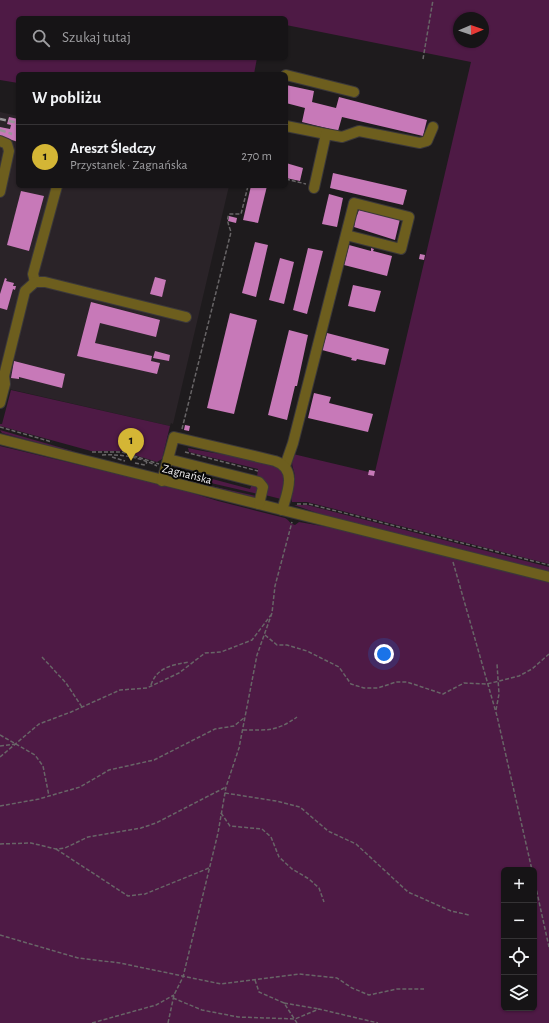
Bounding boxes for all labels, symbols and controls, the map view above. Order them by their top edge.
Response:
north arrow [453,12,489,48]
search box [16,16,288,60]
icon: search [30,27,52,49]
text: Szukaj tutaj [62,30,131,45]
text: W pobliżu [32,89,101,106]
text: Areszt Śledczy [70,141,156,156]
text: 1 [43,150,47,163]
text: 270 m [241,150,272,163]
text: Przystanek · Zagnańska [70,159,187,172]
pin: 1 [118,428,144,461]
street label: Zagnańska [161,462,214,486]
your location [374,644,394,664]
map controls [501,867,537,1011]
button: + [501,867,537,903]
button: − [501,903,537,939]
button: locate [501,939,537,975]
button: layers [501,975,537,1011]

